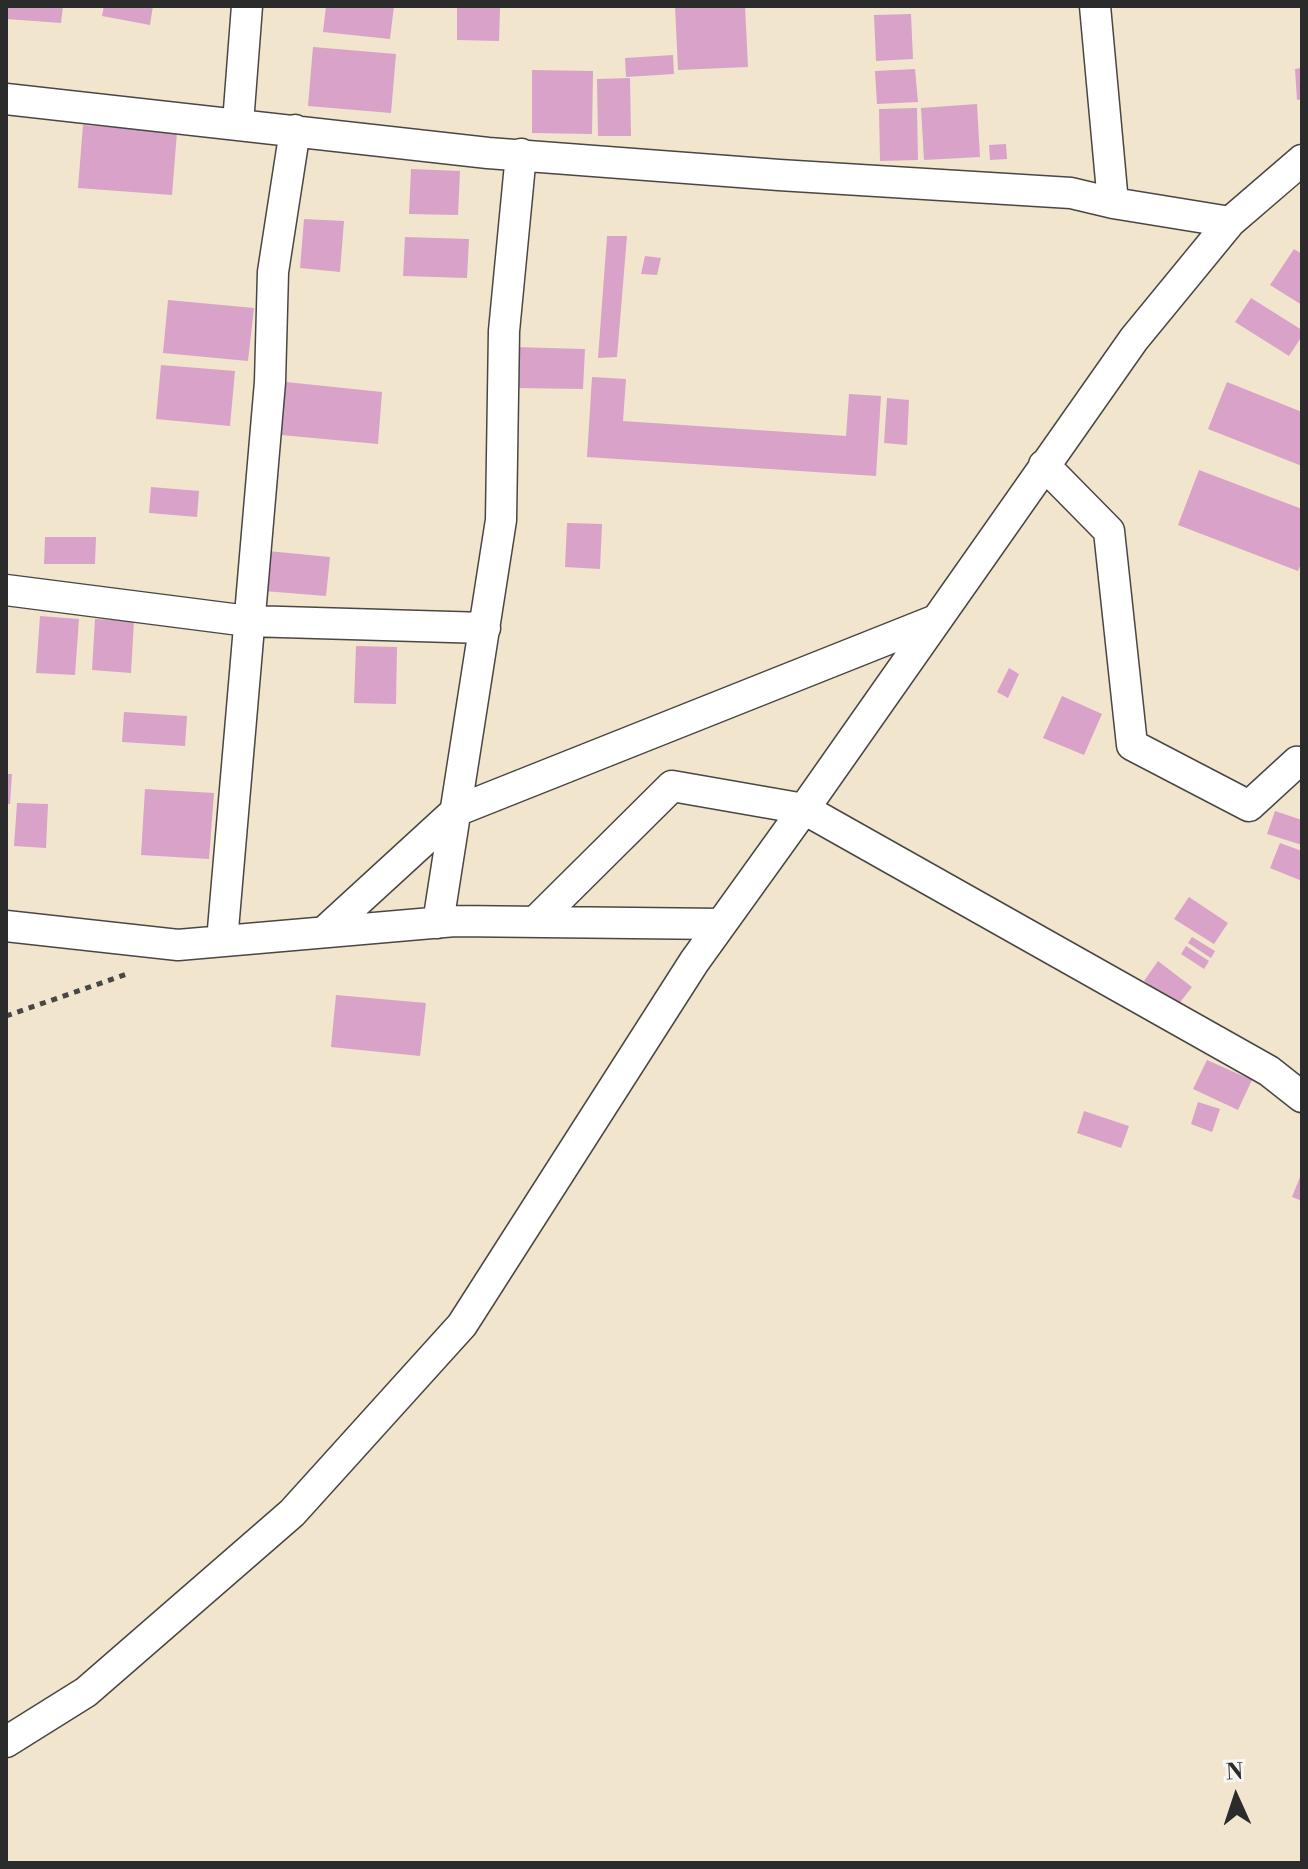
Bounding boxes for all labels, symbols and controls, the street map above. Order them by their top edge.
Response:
north arrow [1196,1757,1276,1837]
text: N [1225,1759,1244,1786]

